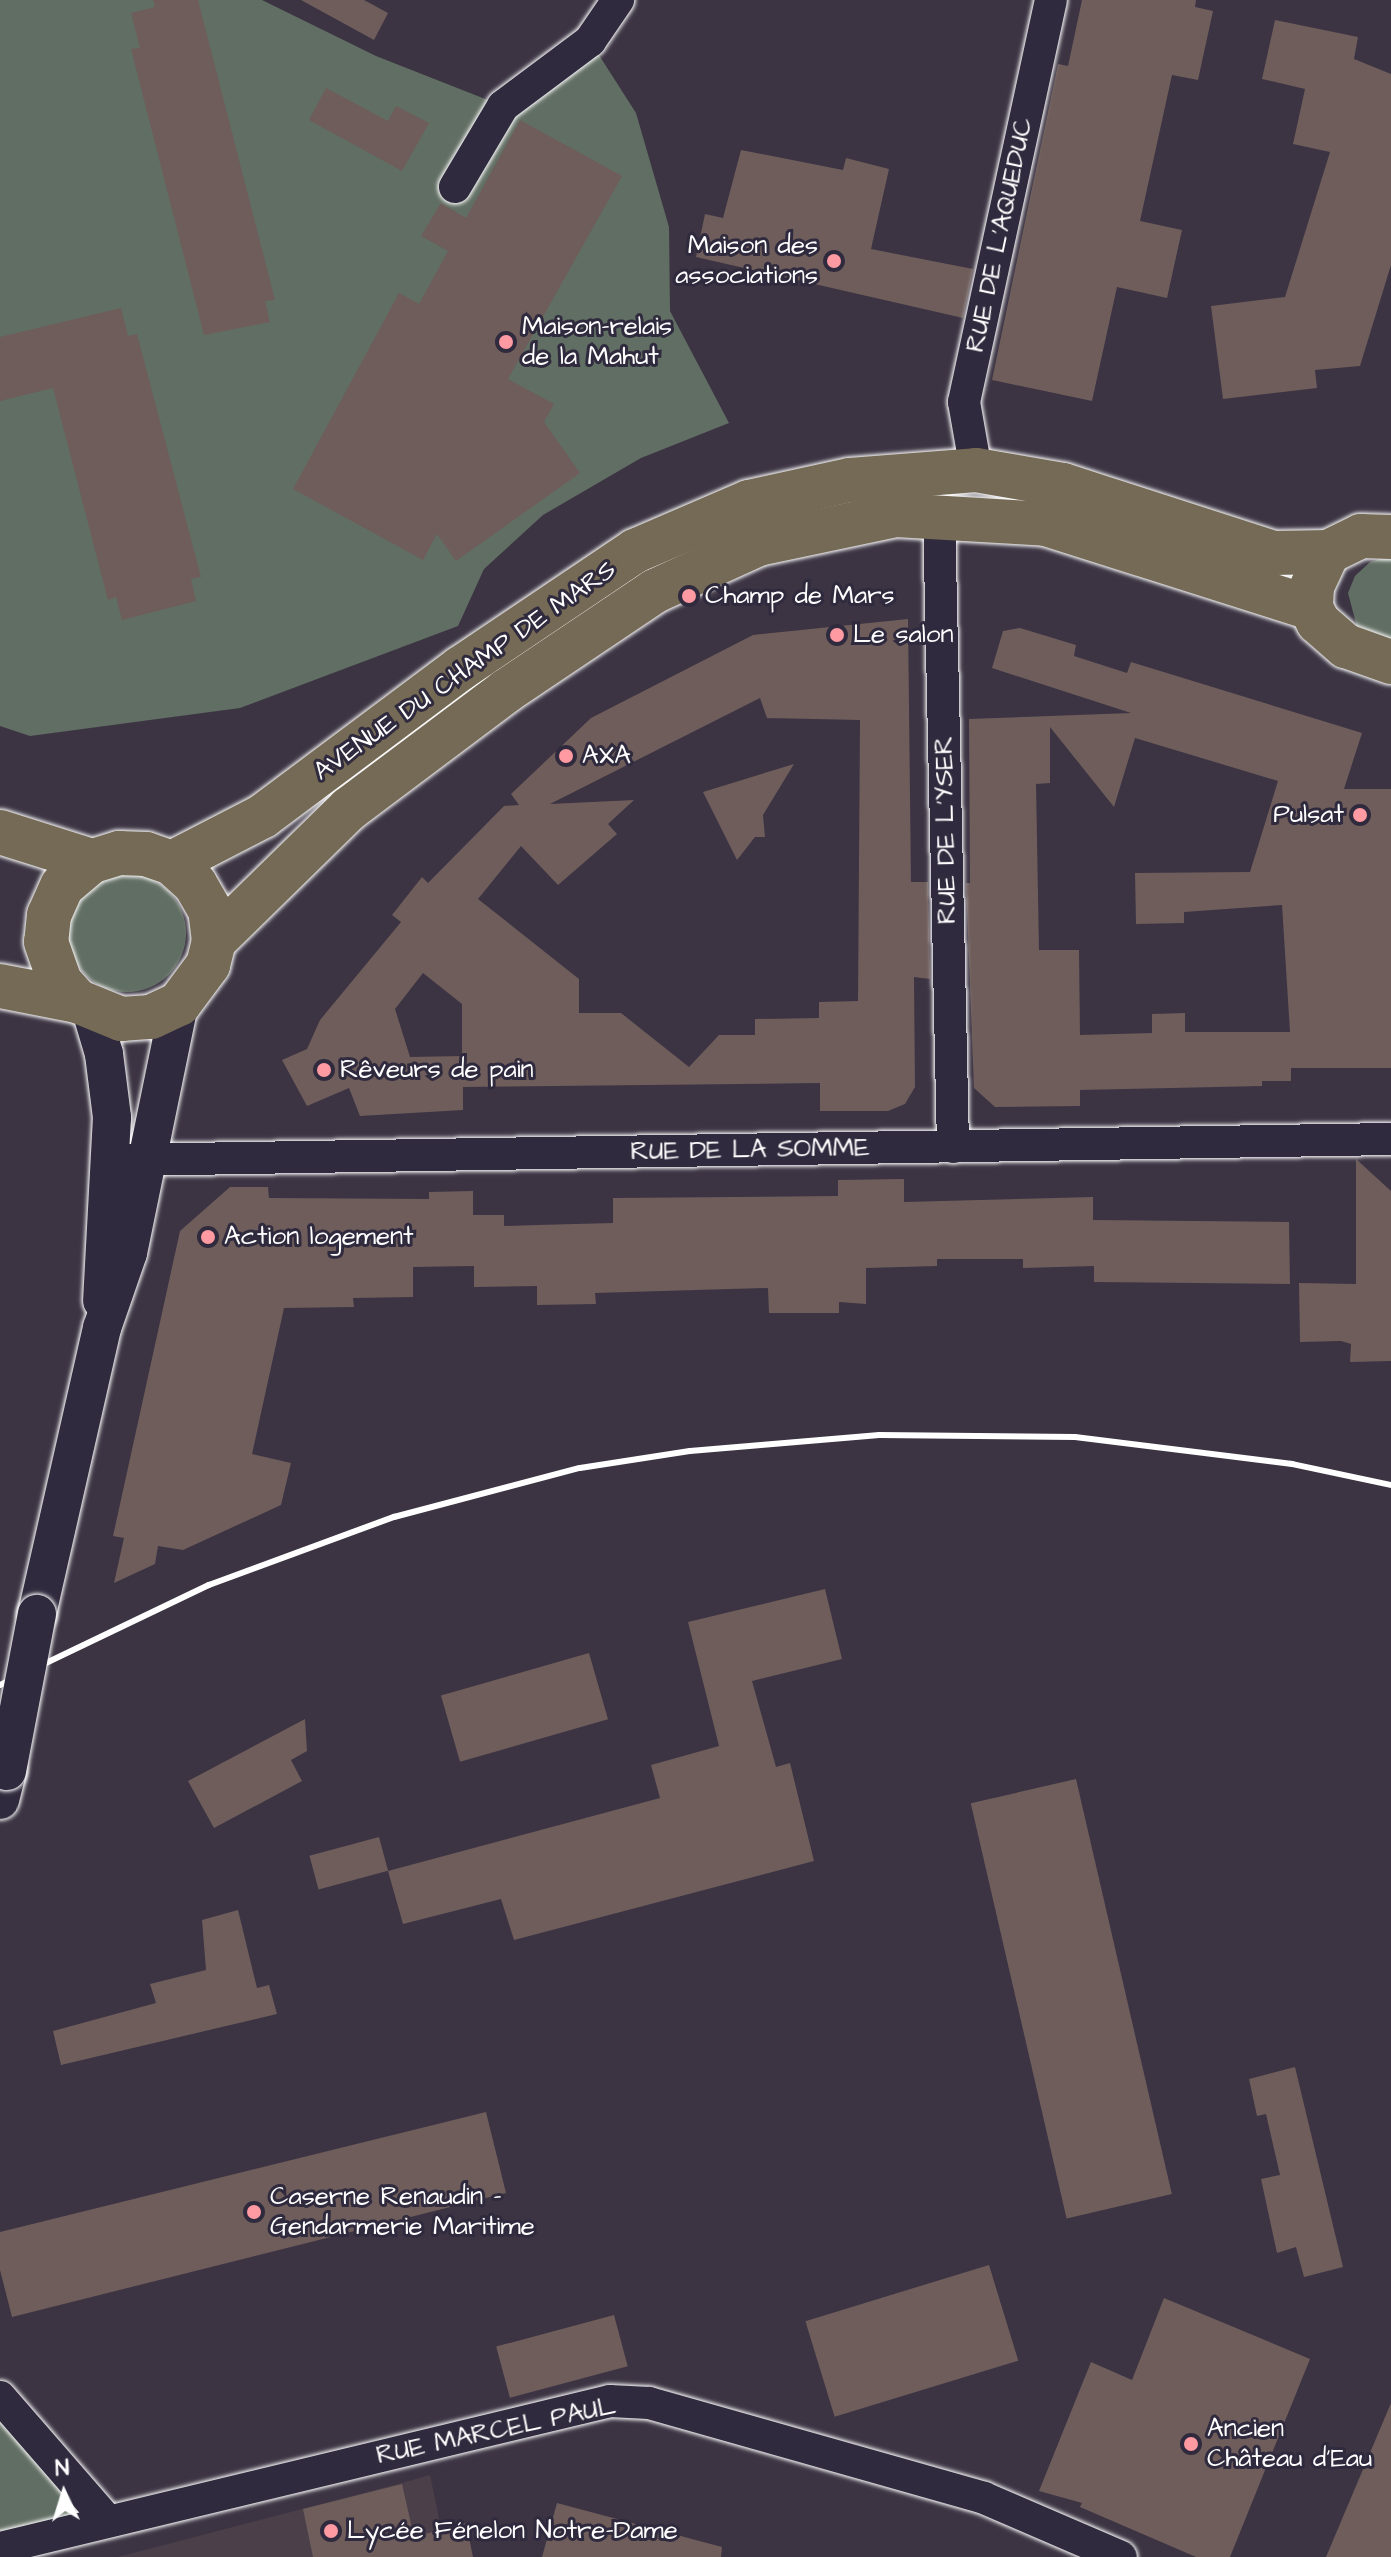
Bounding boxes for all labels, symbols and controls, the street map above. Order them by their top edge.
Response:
street label: RUE DE L'AQUEDUC [960,115,1040,355]
place label: Maison des associations [675,230,818,292]
marker: Maison des associations [825,252,843,270]
place label: Maison-relais de la Mahut [522,311,672,372]
marker: Maison-relais de la Mahut [497,333,515,351]
street label: AVENUE DU CHAMP DE MARS [308,554,622,788]
place label: Champ de Mars [705,580,895,612]
marker: Champ de Mars [680,587,698,605]
place label: Le salon [853,619,953,651]
marker: Le salon [828,626,846,644]
street label: RUE DE L'YSER [929,736,963,924]
place label: AXA [582,740,631,772]
marker: AXA [557,747,575,765]
place label: Pulsat [1273,799,1344,831]
marker: Pulsat [1351,806,1369,824]
place label: Rêveurs de pain [340,1054,534,1086]
marker: Rêveurs de pain [315,1061,333,1079]
street label: RUE DE LA SOMME [630,1132,870,1168]
place label: Action logement [224,1221,414,1253]
marker: Action logement [199,1228,217,1246]
place label: Caserne Renaudin - Gendarmerie Maritime [270,2181,535,2242]
marker: Caserne Renaudin - Gendarmerie Maritime [245,2203,263,2221]
street label: RUE MARCEL PAUL [374,2390,618,2472]
place label: Ancien Château d'Eau [1207,2413,1372,2474]
marker: Ancien Château d'Eau [1182,2435,1200,2453]
north arrow [24,2453,104,2533]
text: N [54,2453,70,2485]
place label: Lycée Fénelon Notre-Dame [347,2515,678,2547]
marker: Lycée Fénelon Notre-Dame [322,2522,340,2540]

